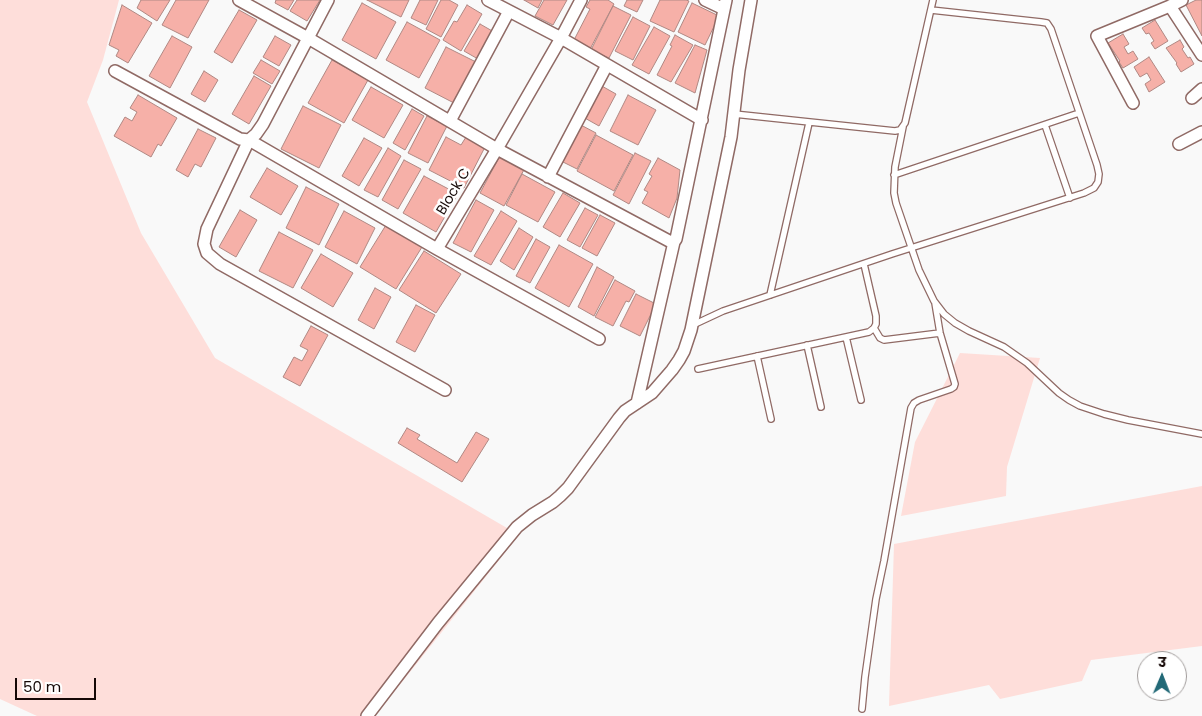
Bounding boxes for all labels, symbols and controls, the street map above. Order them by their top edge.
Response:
street label: Block C [434,166,474,218]
north arrow [1137,651,1187,701]
text: उ [1158,652,1166,672]
scale bar [18,668,99,700]
text: 50 m [23,676,61,697]

